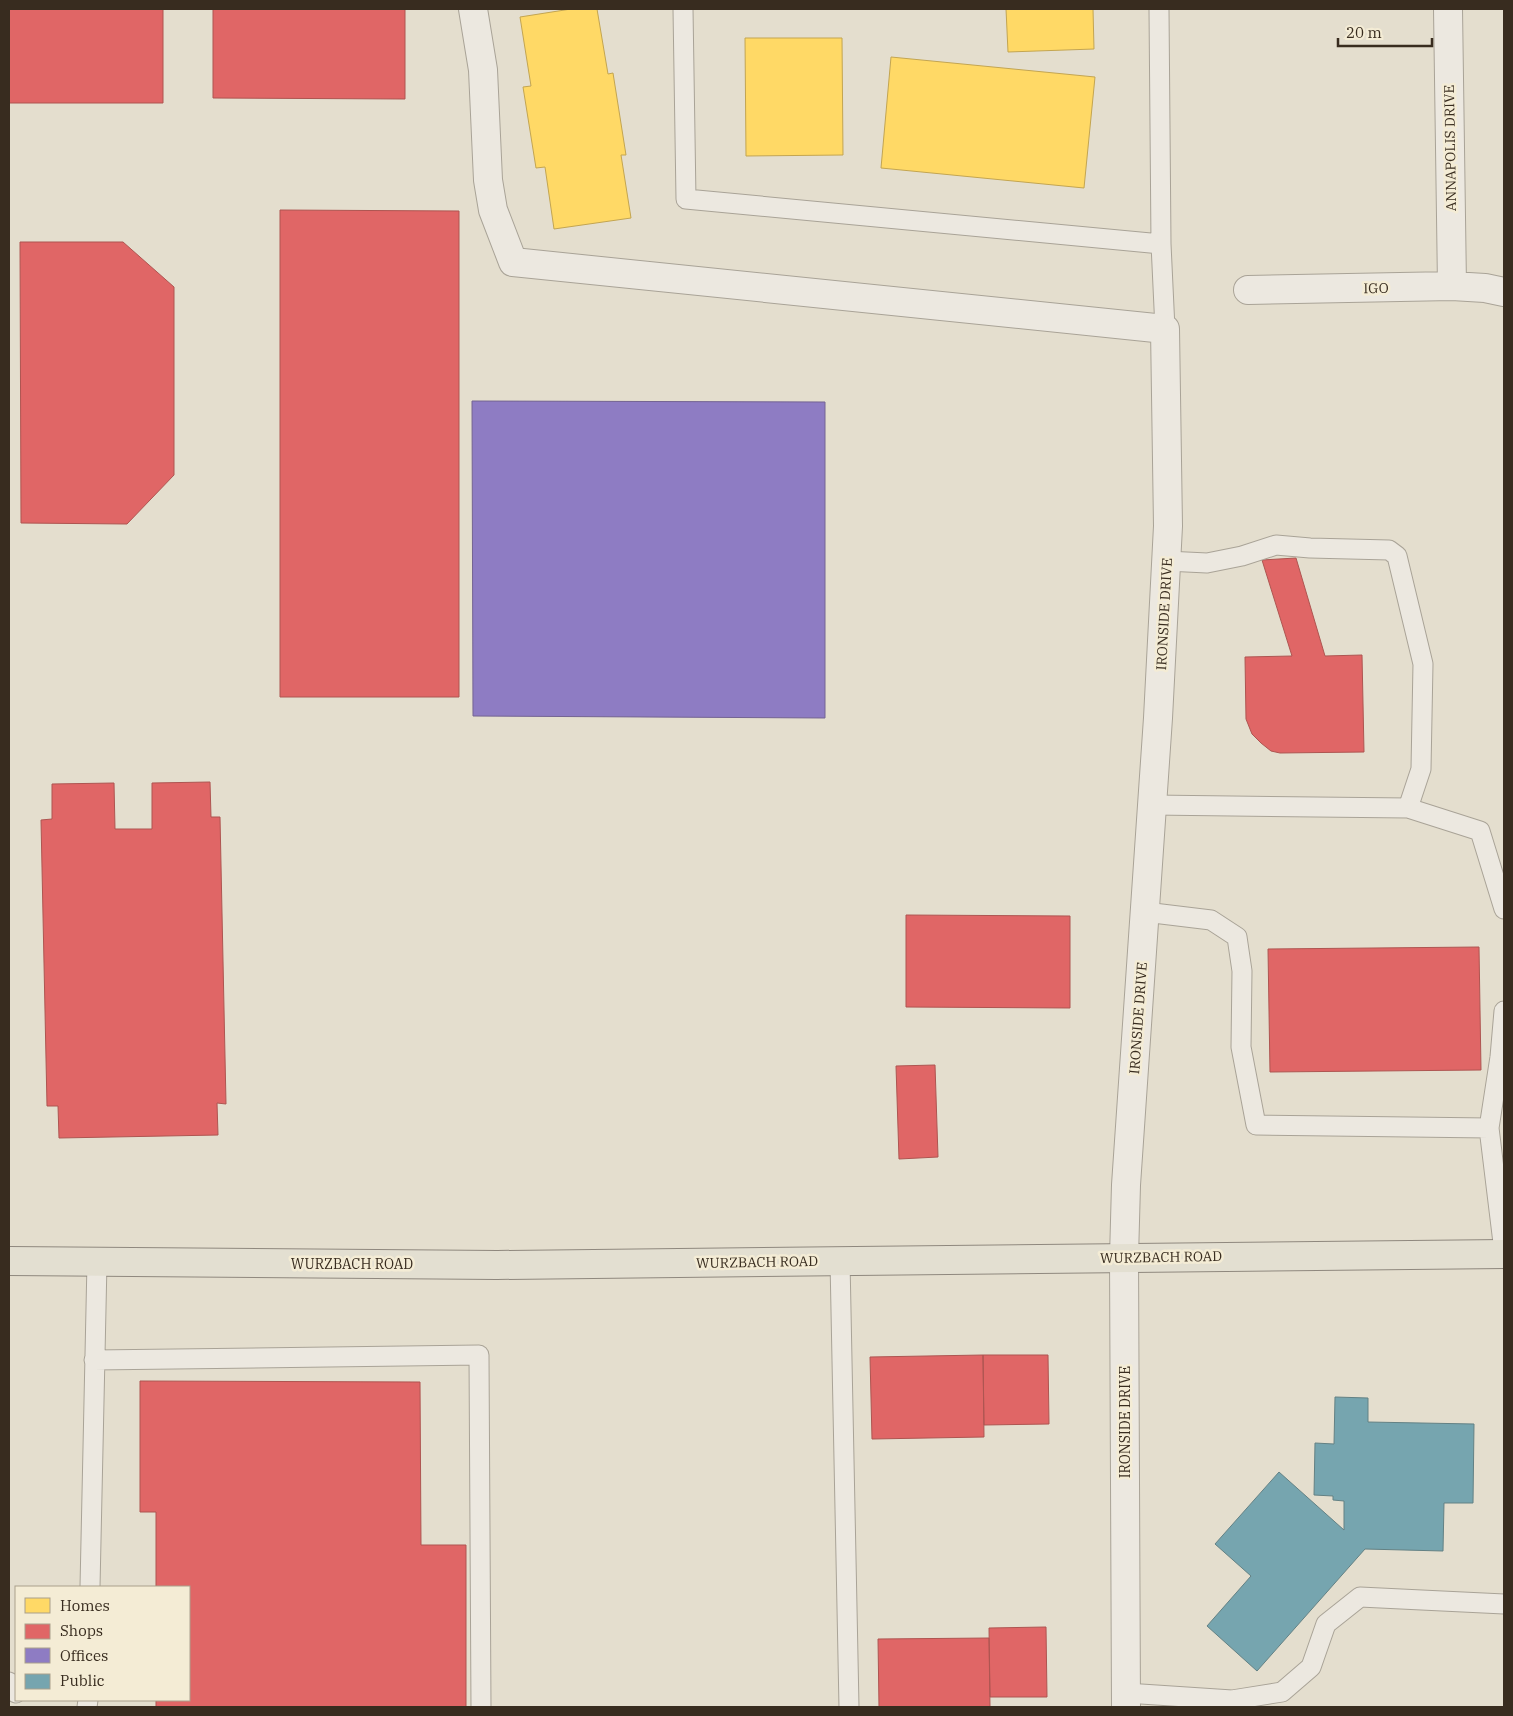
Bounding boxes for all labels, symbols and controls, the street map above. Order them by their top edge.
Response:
scale bar [1338,15,1432,47]
text: 20 m [1346,23,1382,42]
street label: ANNAPOLIS DRIVE [1440,84,1460,211]
street label: IGO [1363,279,1389,297]
street label: IRONSIDE DRIVE [1152,557,1176,671]
street label: IRONSIDE DRIVE [1125,961,1151,1075]
street label: WURZBACH ROAD [1100,1247,1222,1267]
street label: WURZBACH ROAD [696,1252,818,1272]
street label: WURZBACH ROAD [291,1255,413,1273]
street label: IRONSIDE DRIVE [1116,1366,1134,1478]
legend [15,1586,190,1701]
text: Homes [60,1596,110,1615]
text: Shops [60,1621,103,1640]
text: Offices [60,1646,108,1665]
text: Public [60,1671,105,1690]

